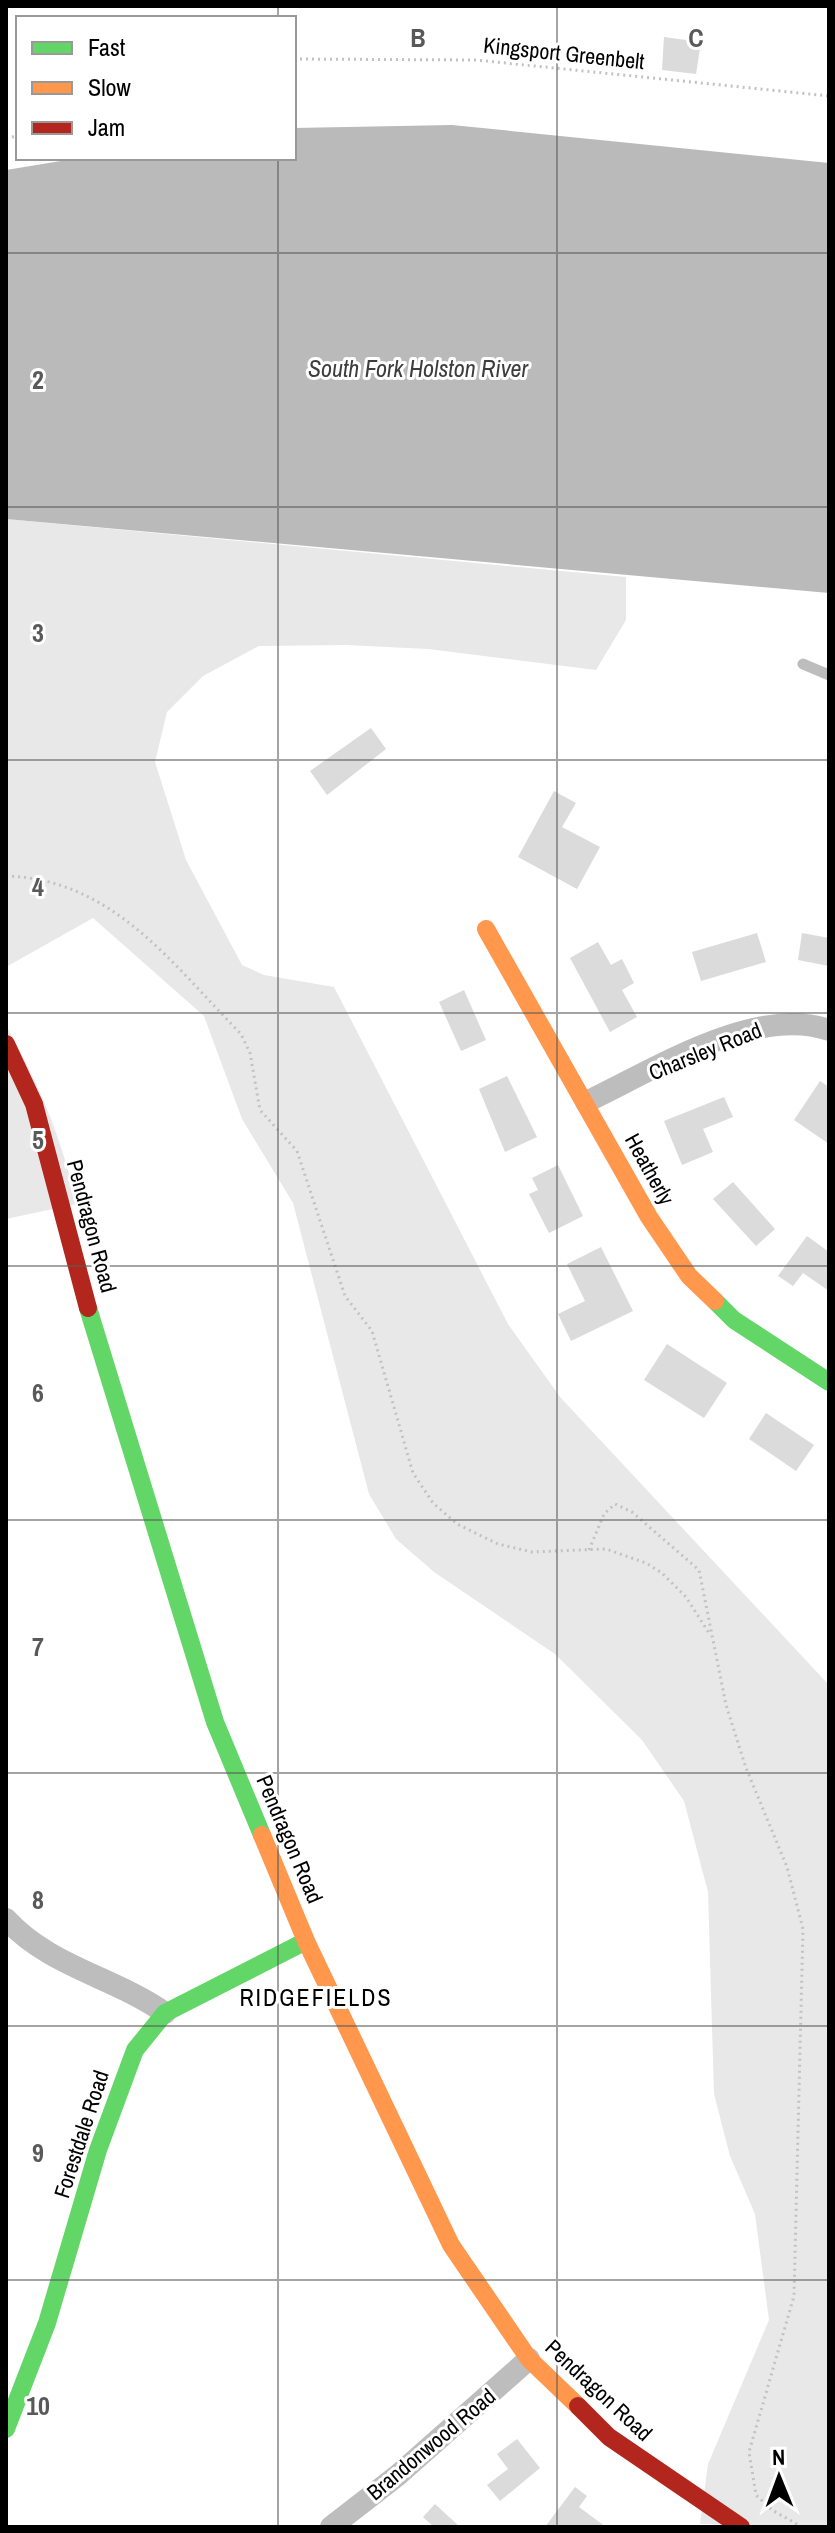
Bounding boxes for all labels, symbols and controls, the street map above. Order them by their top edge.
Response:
legend [16,16,296,160]
text: B [410,20,426,55]
text: C [688,20,704,55]
street label: Kingsport Greenbelt [482,30,646,76]
text: Fast [88,31,126,63]
text: Slow [88,71,131,103]
text: Jam [88,111,125,143]
water label: South Fork Holston River [308,352,530,384]
text: 2 [32,362,44,397]
text: 3 [32,615,44,650]
text: 4 [32,869,44,904]
street label: Charsley Road [644,1015,766,1087]
text: 5 [32,1122,44,1157]
street label: Heatherly [618,1128,682,1210]
street label: Pendragon Road [60,1156,124,1296]
text: 6 [32,1375,44,1410]
text: 7 [32,1629,44,1664]
street label: Pendragon Road [250,1770,330,1908]
text: 8 [32,1882,44,1917]
district label: RIDGEFIELDS [239,1981,393,2013]
street label: Forestdale Road [46,2066,116,2202]
text: 9 [32,2135,44,2170]
street label: Pendragon Road [539,2333,659,2447]
street label: Brandonwood Road [360,2381,502,2507]
text: 10 [26,2388,50,2423]
north arrow [739,2437,819,2517]
text: N [772,2442,785,2472]

